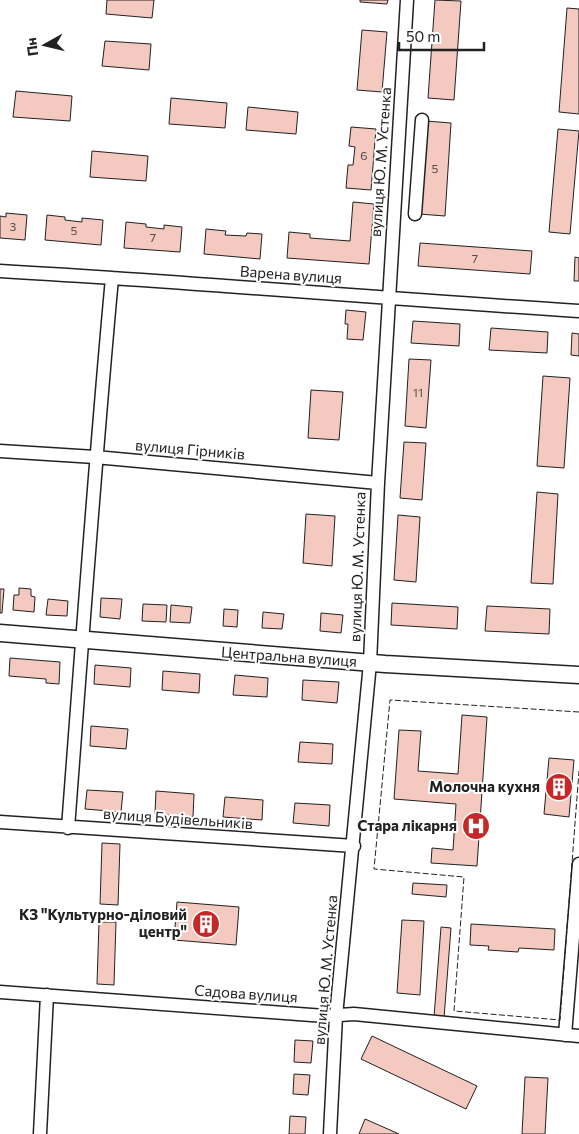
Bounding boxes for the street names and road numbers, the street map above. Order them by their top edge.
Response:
street label: вулиця Ю. М. Устенка [366,86,394,238]
street label: Варена вулиця [239,261,343,287]
street label: вулиця Гірників [135,435,246,463]
street label: вулиця Ю. М. Устенка [345,492,369,642]
street label: Центральна вулиця [221,642,358,670]
street label: вулиця Будівельників [103,804,254,832]
street label: вулиця Ю. М. Устенка [309,894,341,1046]
street label: Садова вулиця [194,980,298,1006]

